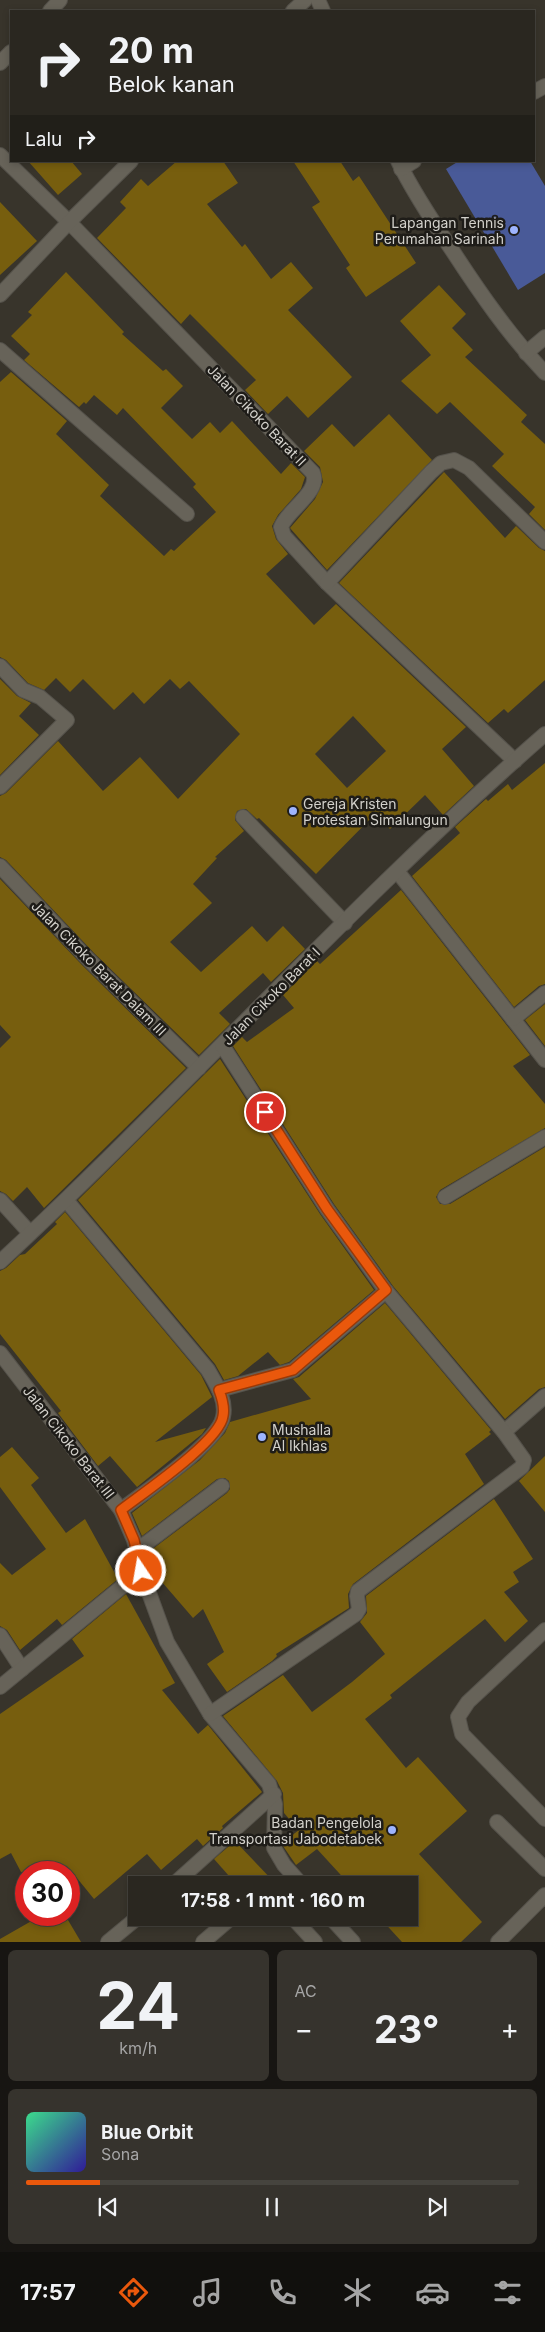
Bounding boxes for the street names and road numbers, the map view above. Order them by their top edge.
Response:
street label: Jalan Cikoko Barat II [204,361,310,469]
street label: Jalan Cikoko Barat Dalam III [28,897,170,1039]
street label: Jalan Cikoko Barat I [219,944,323,1048]
street label: Jalan Cikoko Barat III [20,1382,118,1502]

